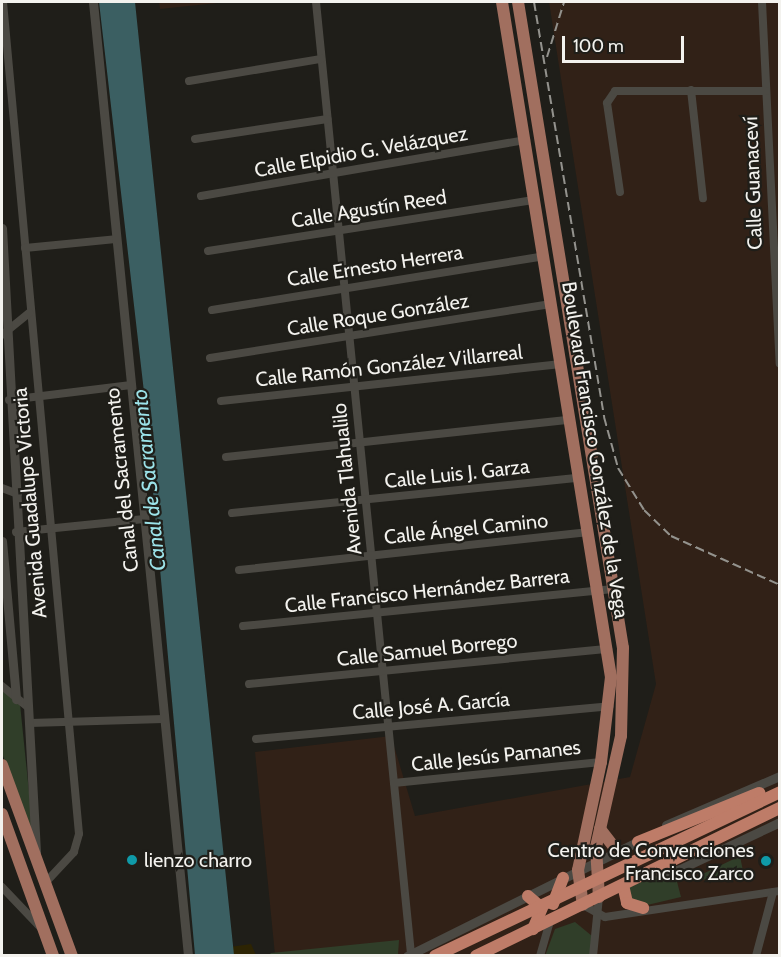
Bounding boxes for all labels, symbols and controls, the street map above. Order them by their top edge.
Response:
scale bar [565,24,686,62]
text: 100 m [573,35,624,57]
street label: Calle Guanaceví [739,116,767,250]
street label: Calle Elpidio G. Velázquez [252,121,470,183]
street label: Calle Agustín Reed [290,185,448,233]
street label: Calle Ernesto Herrera [285,240,465,292]
street label: Boulevard Francisco González de la Vega [557,280,633,620]
street label: Calle Roque González [285,289,471,341]
street label: Calle Ramón González Villarreal [254,340,524,392]
street label: Avenida Guadalupe Victoria [8,387,52,619]
street label: Canal del Sacramento [100,387,144,573]
water label: Canal de Sacramento [127,388,171,572]
street label: Avenida Tlahualilo [327,402,367,556]
street label: Calle Luis J. Garza [383,454,531,494]
street label: Calle Ángel Camino [383,508,549,550]
street label: Calle Francisco Hernández Barrera [283,564,571,618]
street label: Calle Samuel Borrego [336,629,518,671]
street label: Calle José A. García [351,687,511,725]
street label: Calle Jesús Pamanes [410,735,582,777]
place label: Centro de Convenciones Francisco Zarco [548,838,754,885]
place label: lienzo charro [144,848,252,872]
marker: lienzo charro [125,853,139,867]
marker: Centro de Convenciones Francisco Zarco [759,854,773,868]

